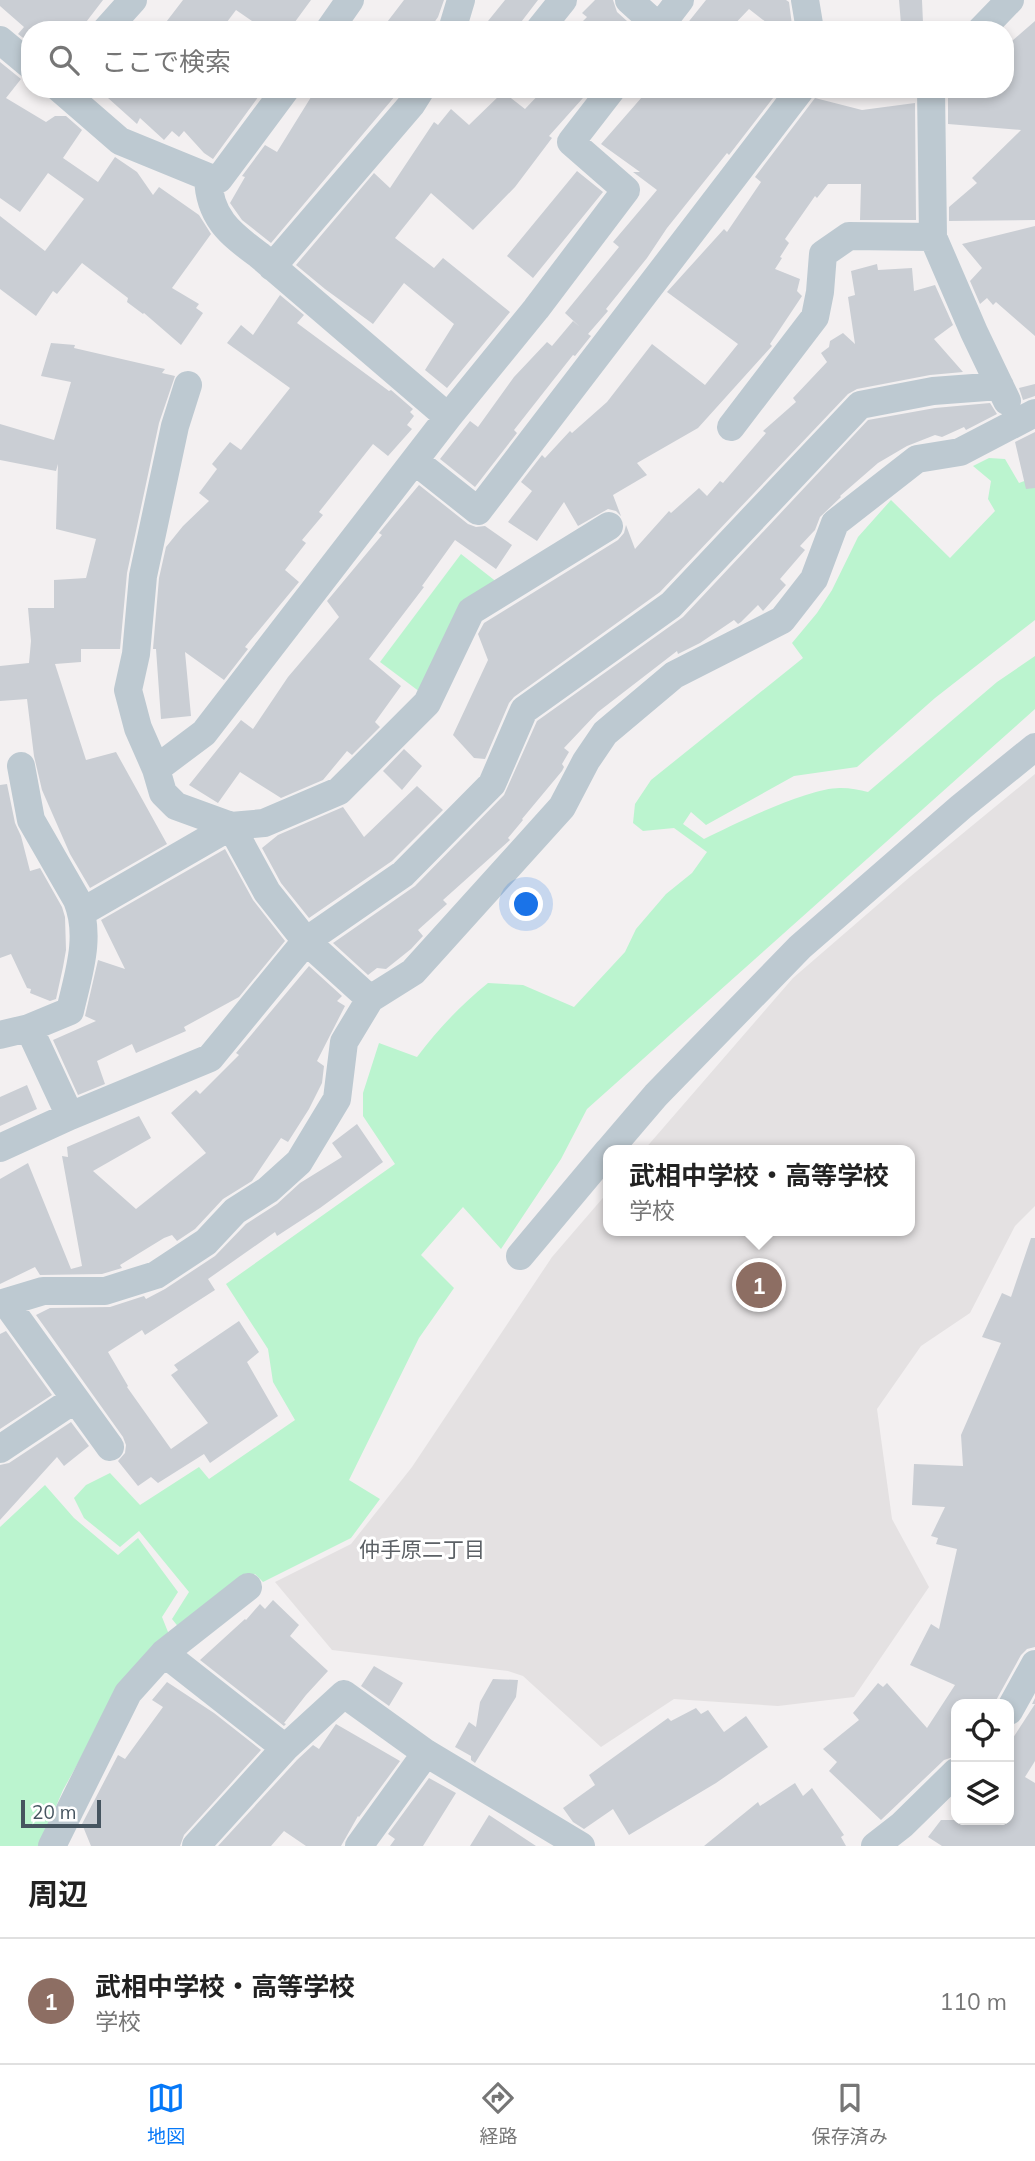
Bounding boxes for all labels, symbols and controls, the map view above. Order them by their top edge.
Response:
search box [21,21,1014,98]
icon: search [45,41,83,79]
text: ここで検索 [101,45,231,78]
your location [509,887,543,921]
popup [603,1145,915,1236]
text: 武相中学校・高等学校 [629,1159,889,1192]
text: 学校 [629,1196,675,1225]
pin: 1 [736,1259,782,1311]
district label: 仲手原二丁目 [359,1536,485,1562]
map controls [951,1699,1014,1825]
button: locate [951,1699,1014,1762]
button: layers [951,1762,1014,1825]
scale bar [21,1797,102,1829]
text: 20 m [32,1800,76,1824]
text: 周辺 [28,1875,88,1913]
text: 武相中学校・高等学校 [95,1970,355,2003]
text: 1 [44,1987,58,2016]
text: 110 m [939,1987,1007,2016]
text: 学校 [95,2007,141,2036]
tab: 地図 [147,2079,185,2148]
tab: 経路 [479,2079,518,2148]
tab: 保存済み [812,2079,888,2148]

